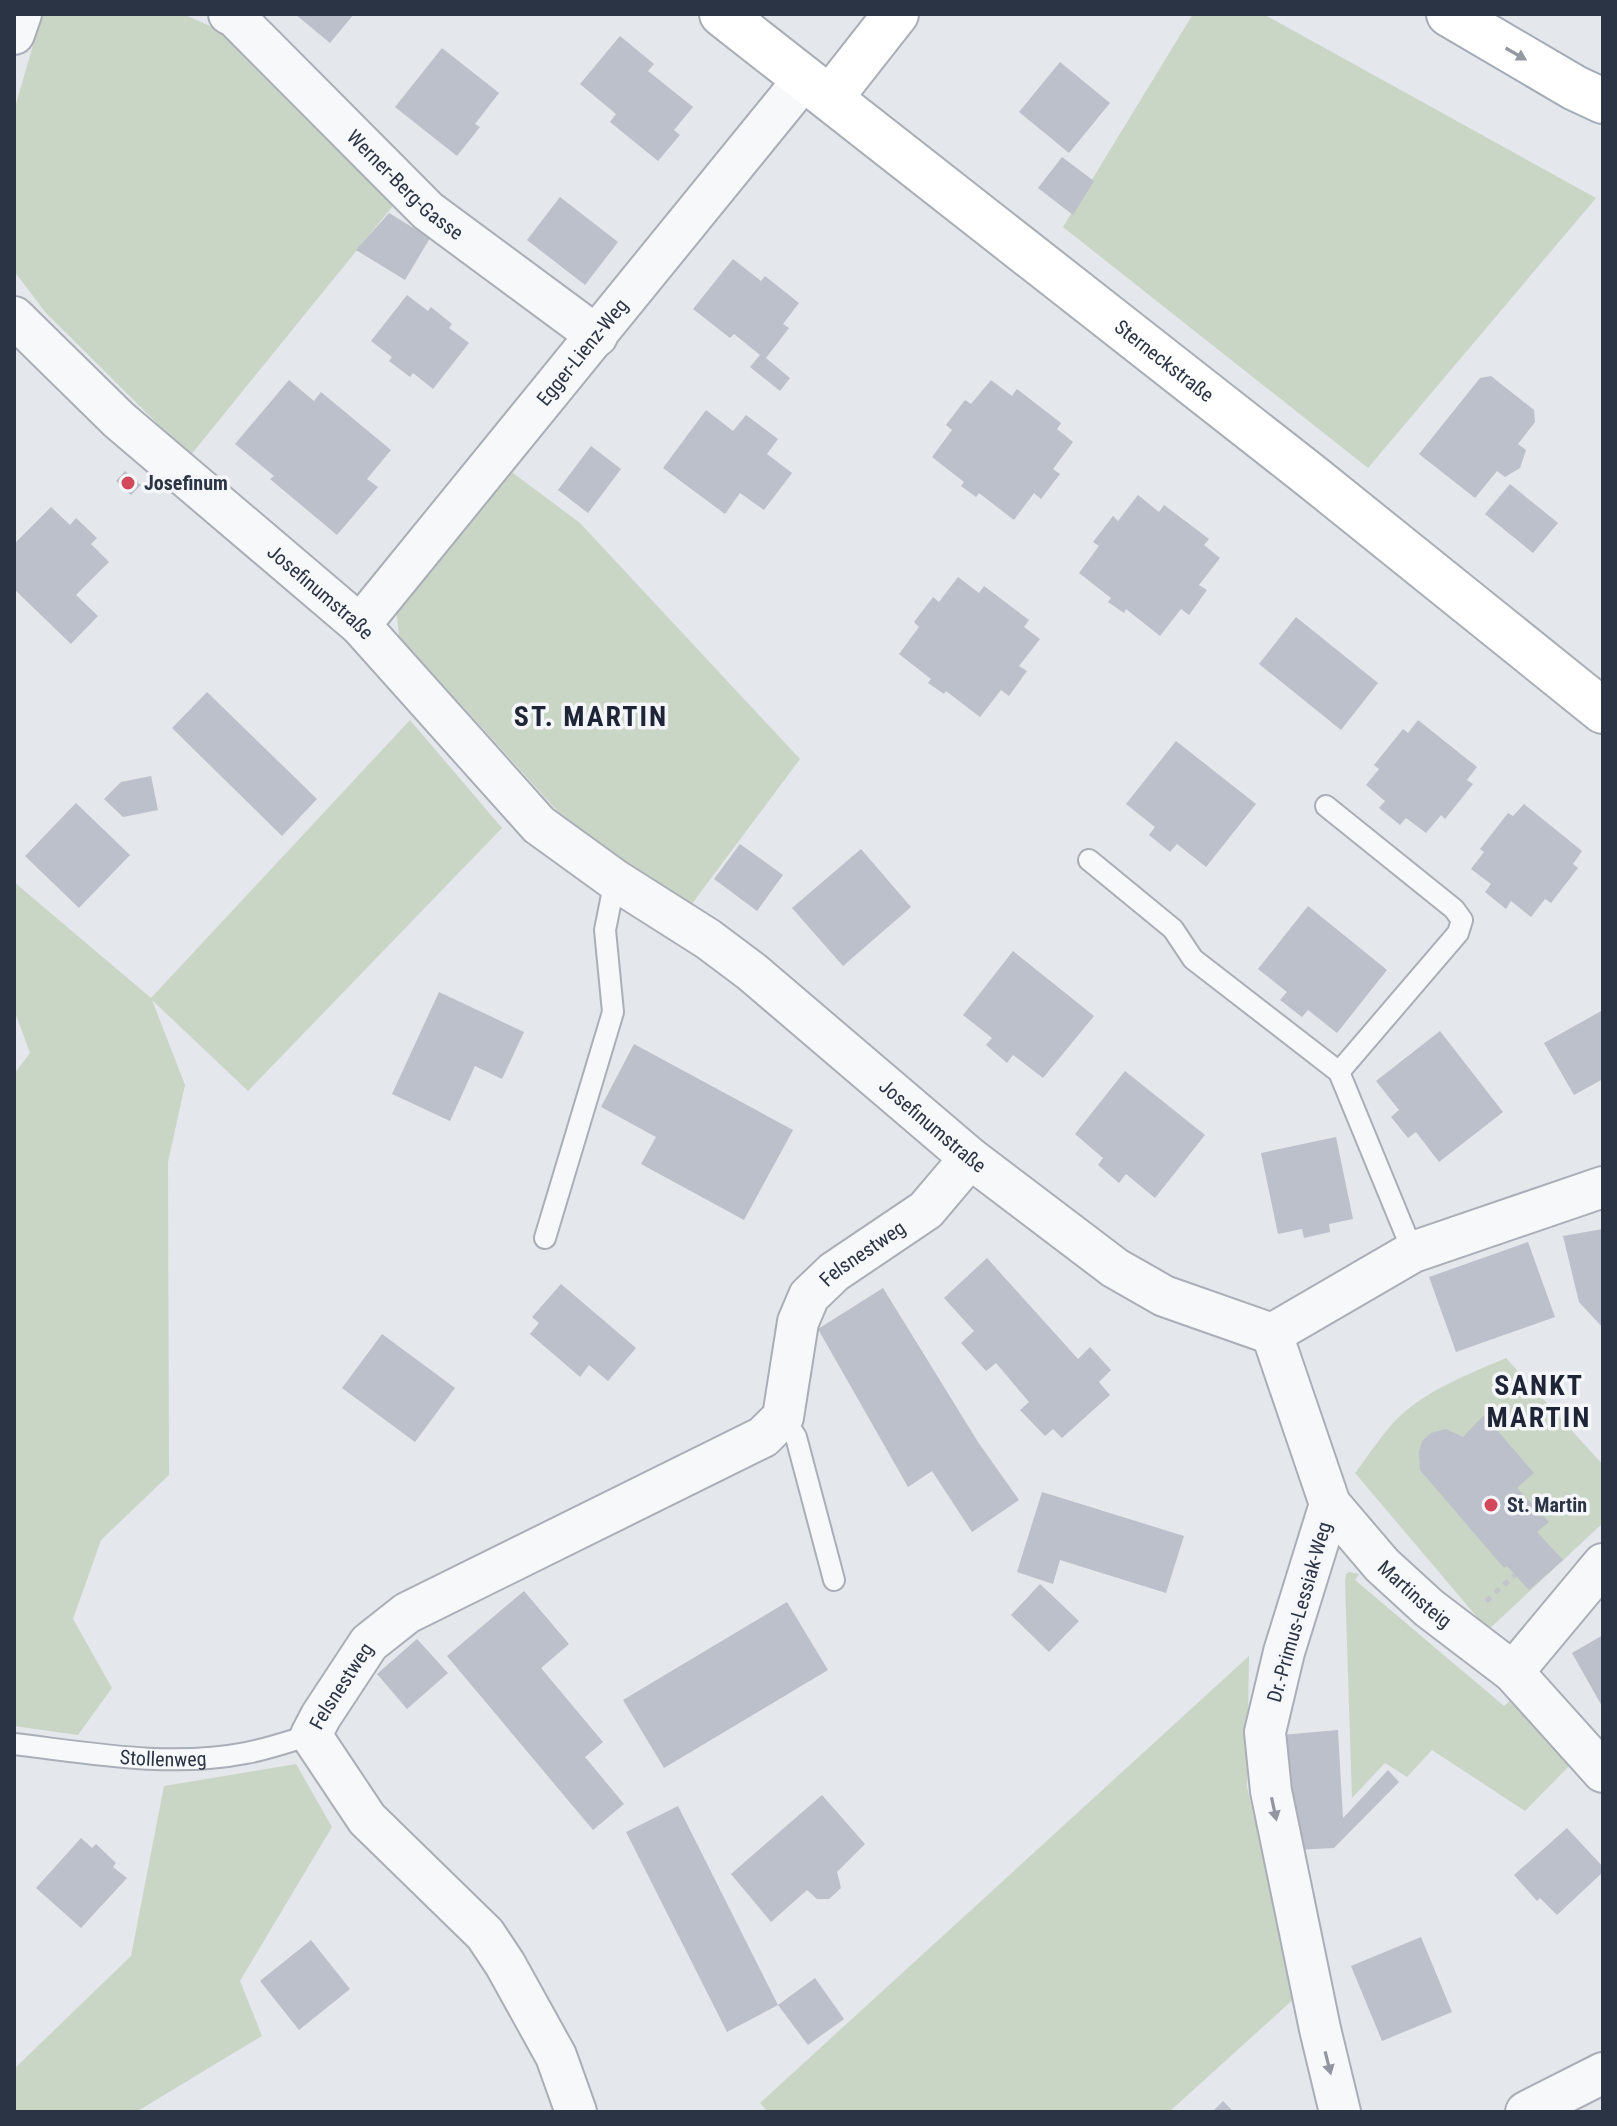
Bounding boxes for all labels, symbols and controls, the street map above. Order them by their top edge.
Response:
one-way arrow [1505,47,1527,61]
street label: Werner-Berg-Gasse [342,125,468,245]
street label: Egger-Lienz-Weg [531,294,633,410]
street label: Sterneckstraße [1110,315,1219,407]
place label: Josefinum [144,471,228,495]
marker: Josefinum [119,474,137,492]
street label: Josefinumstraße [263,540,379,644]
district label: ST. MARTIN [514,700,668,733]
street label: Josefinumstraße [874,1074,991,1178]
street label: Felsnestweg [814,1216,910,1291]
district label: SANKT MARTIN [1487,1369,1591,1434]
place label: St. Martin [1507,1493,1587,1517]
marker: St. Martin [1482,1496,1500,1514]
street label: Dr.-Primus-Lessiak-Weg [1262,1519,1336,1705]
street label: Martinsteig [1373,1555,1456,1633]
street label: Felsnestweg [304,1638,378,1733]
street label: Stollenweg [119,1745,207,1771]
one-way arrow [1269,1797,1281,1822]
one-way arrow [1322,2051,1335,2076]

